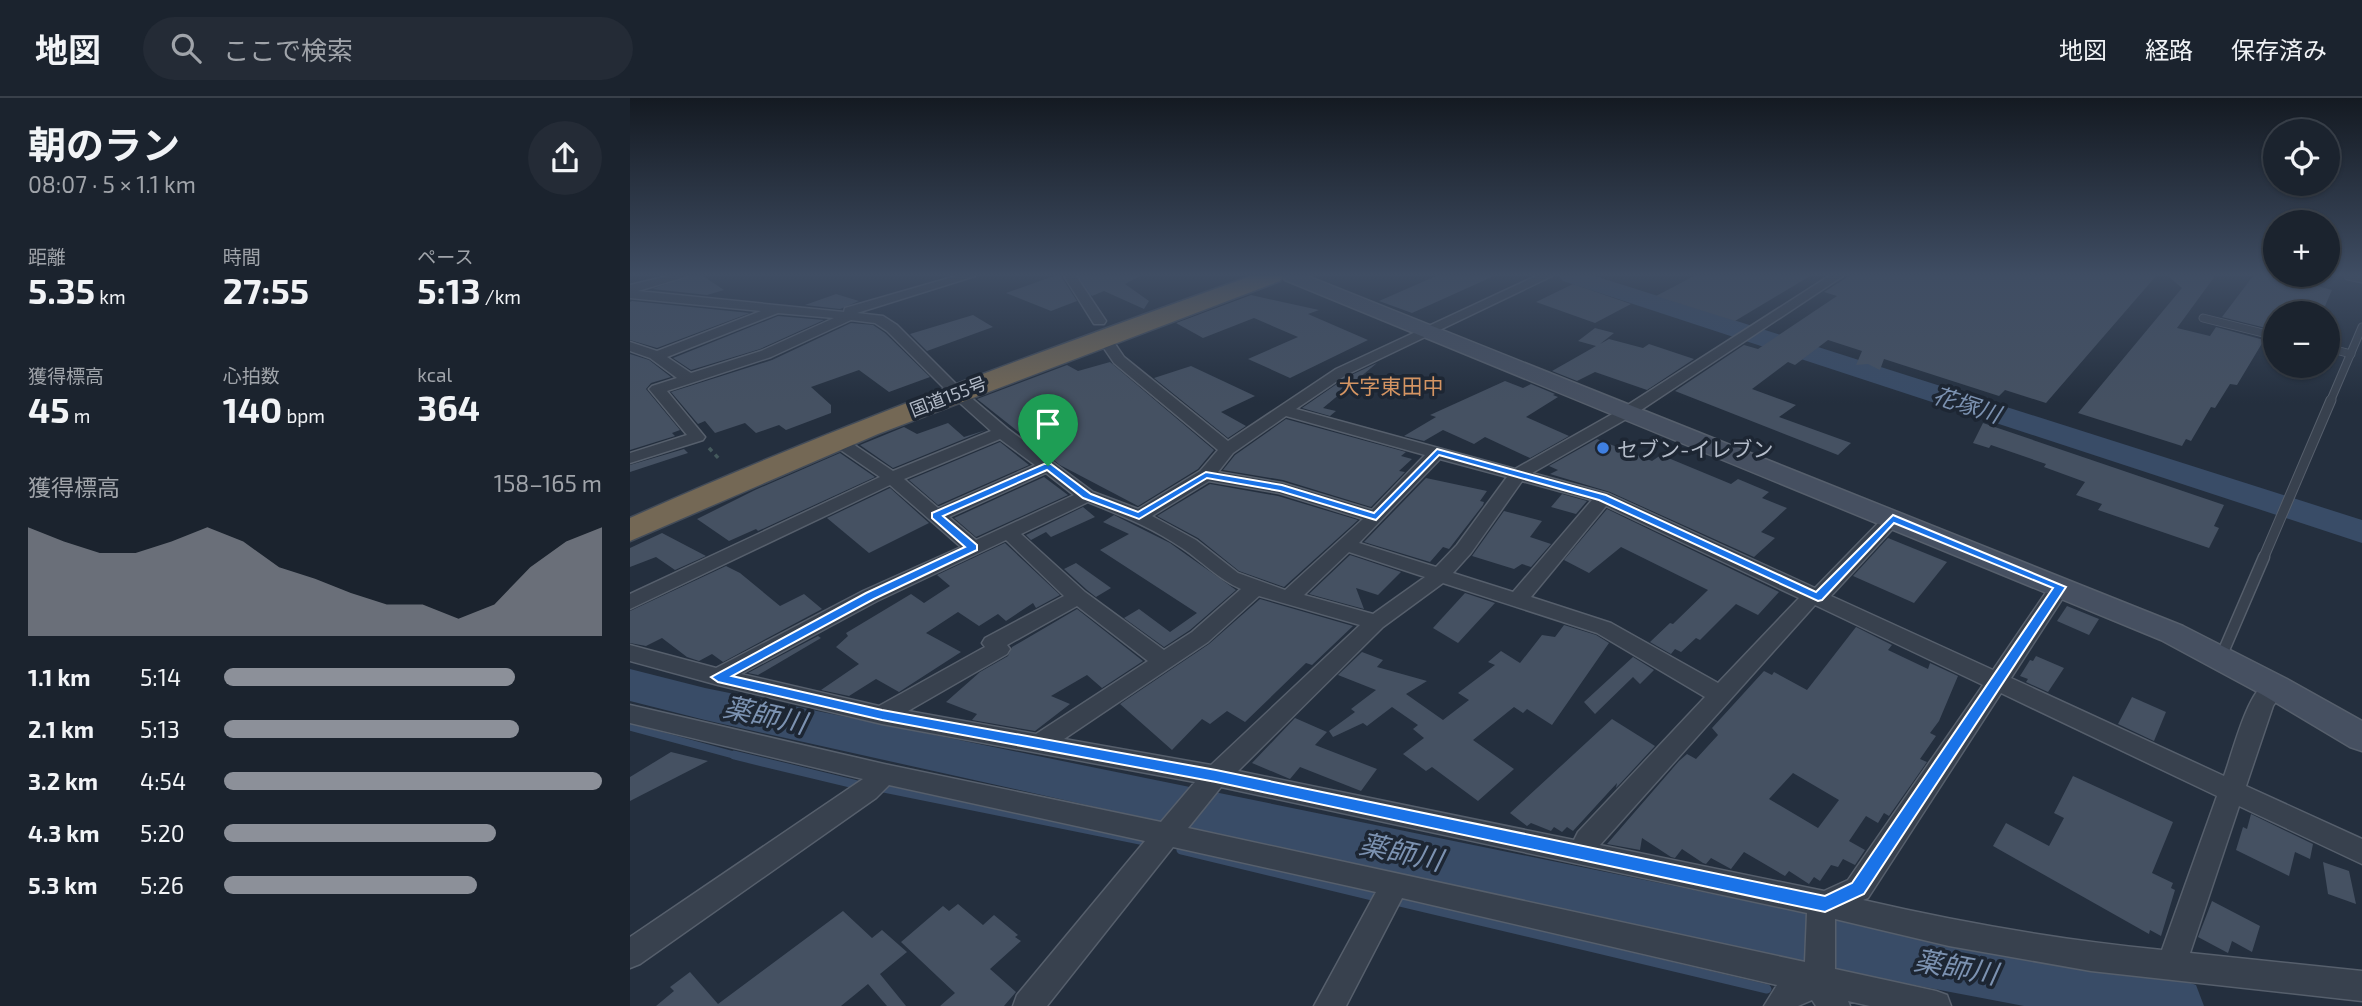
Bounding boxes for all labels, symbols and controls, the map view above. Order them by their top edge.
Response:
search box [143,17,633,80]
text: 地図 [35,29,101,69]
icon: search [167,29,205,67]
text: ここで検索 [223,34,353,65]
text: 地図 [2059,35,2107,64]
text: 経路 [2145,35,2193,64]
text: 保存済み [2231,35,2327,64]
map controls [2263,119,2340,378]
button: locate [2263,119,2340,196]
text: 朝のラン [28,121,180,167]
button: share [528,121,602,195]
text: 08:07 · 5 × 1.1 km [28,170,196,198]
button: + [2263,210,2340,287]
text: 距離 [28,245,66,268]
text: 時間 [223,245,261,268]
text: ペース [417,245,473,268]
text: 5.35 [28,269,95,311]
text: 27:55 [223,269,309,311]
text: 5:13 [417,269,481,311]
text: km [95,285,126,308]
text: /km [481,285,521,308]
button: − [2263,301,2340,378]
text: kcal [417,363,452,386]
text: 獲得標高 [28,364,104,387]
text: 心拍数 [223,364,280,387]
street label: 国道155号 [906,371,990,421]
district label: 大字東田中 [1339,373,1444,398]
water label: 花塚川 [1930,380,2007,429]
text: 364 [417,386,480,428]
text: 45 [28,388,70,430]
text: 140 [223,388,282,430]
pin [1018,394,1078,466]
text: m [70,404,91,427]
text: bpm [282,404,325,427]
icon: arrive [1029,405,1067,443]
place label: セブン-イレブン [1617,436,1773,461]
marker: セブン-イレブン [1595,440,1611,456]
text: 158–165 m [494,469,602,497]
text: 獲得標高 [28,473,120,501]
text: 1.1 km [28,663,91,691]
text: 5:14 [140,663,181,691]
water label: 薬師川 [720,689,813,740]
text: 2.1 km [28,715,94,743]
text: 5:13 [140,715,180,743]
text: 3.2 km [28,767,98,795]
text: 4:54 [140,767,186,795]
text: 4.3 km [28,819,99,847]
text: 5:20 [140,819,185,847]
water label: 薬師川 [1356,826,1449,877]
text: 5.3 km [28,871,97,899]
text: 5:26 [140,871,184,899]
water label: 薬師川 [1912,942,2003,991]

